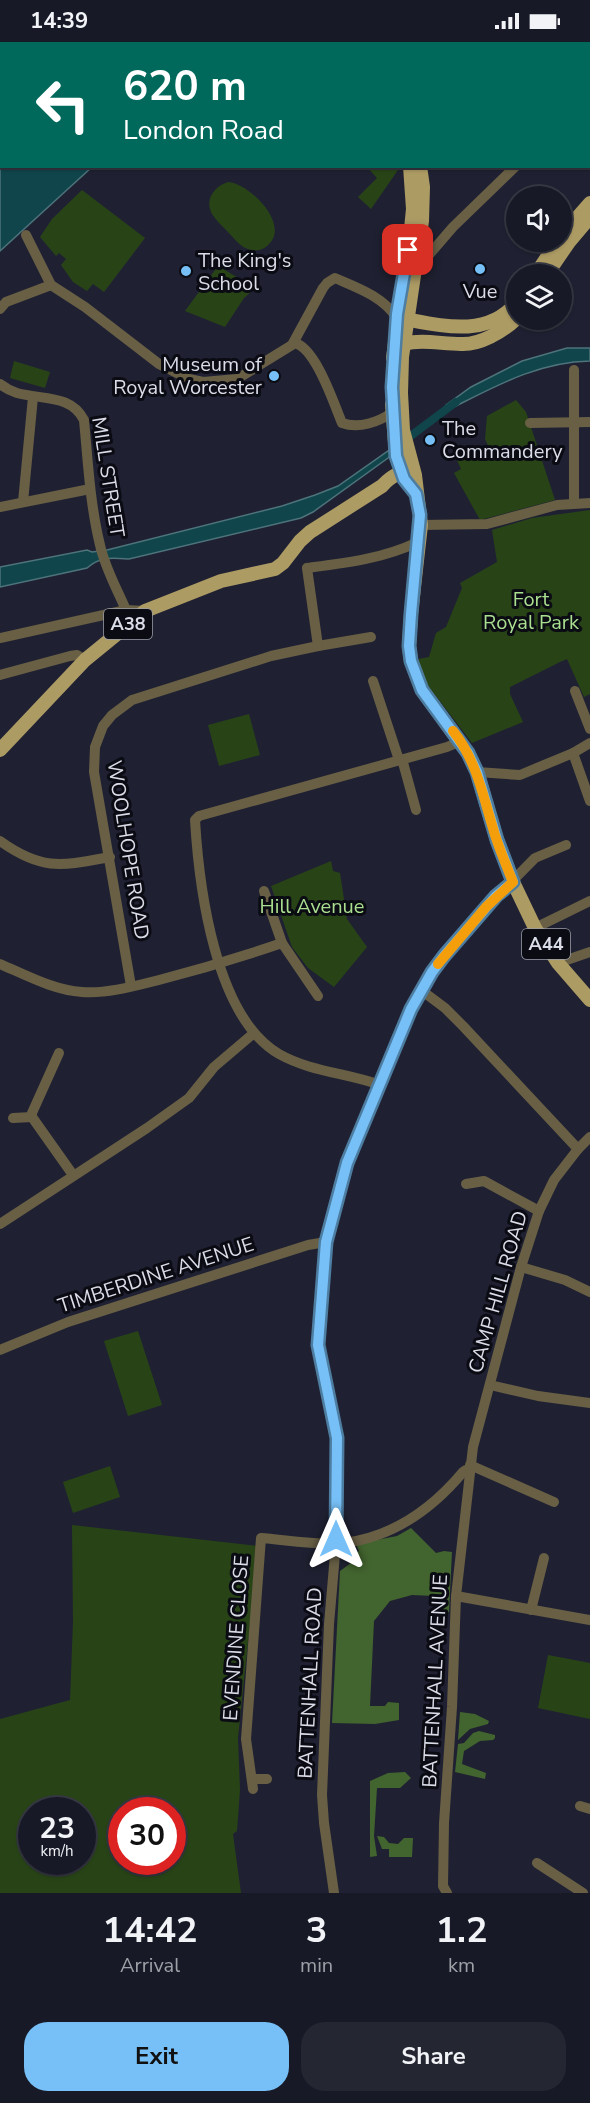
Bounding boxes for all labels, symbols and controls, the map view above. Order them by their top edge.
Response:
text: 14:39 [30,6,88,36]
text: 620 m [123,58,247,115]
icon: left [24,66,102,144]
text: London Road [123,112,284,149]
map controls [506,186,572,330]
button: sound [506,186,572,252]
pin [382,224,433,275]
icon: arrive [391,233,424,266]
place label: The King's School [198,247,291,297]
marker: Vue [473,262,487,276]
marker: The King's School [179,264,193,278]
button: layers [506,264,572,330]
place label: Vue [462,278,497,305]
place label: Museum of Royal Worcester [113,351,262,401]
marker: Museum of Royal Worcester [267,369,281,383]
street label: MILL STREET [85,415,131,539]
place label: The Commandery [442,415,563,465]
marker: The Commandery [423,433,437,447]
park label: Fort Royal Park [483,586,580,636]
road number: A38 [104,609,152,639]
street label: WOOLHOPE ROAD [101,758,155,942]
park label: Hill Avenue [260,893,364,920]
road number: A44 [522,929,570,959]
street label: CAMP HILL ROAD [462,1208,534,1376]
street label: TIMBERDINE AVENUE [55,1231,257,1319]
position arrow [304,1507,368,1571]
street label: EVENDINE CLOSE [217,1554,255,1722]
street label: BATTENHALL AVENUE [416,1574,454,1788]
street label: BATTENHALL ROAD [292,1587,328,1779]
speed limit sign: 30 [108,1797,186,1875]
text: 23 [39,1808,75,1849]
text: km/h [40,1841,74,1861]
text: 14:42 [102,1906,198,1955]
text: 3 [306,1906,327,1955]
text: 1.2 [435,1906,488,1955]
text: Arrival [120,1952,180,1979]
text: min [300,1952,333,1979]
text: km [448,1952,475,1979]
button: Exit [24,2022,289,2091]
button: Share [301,2022,566,2091]

